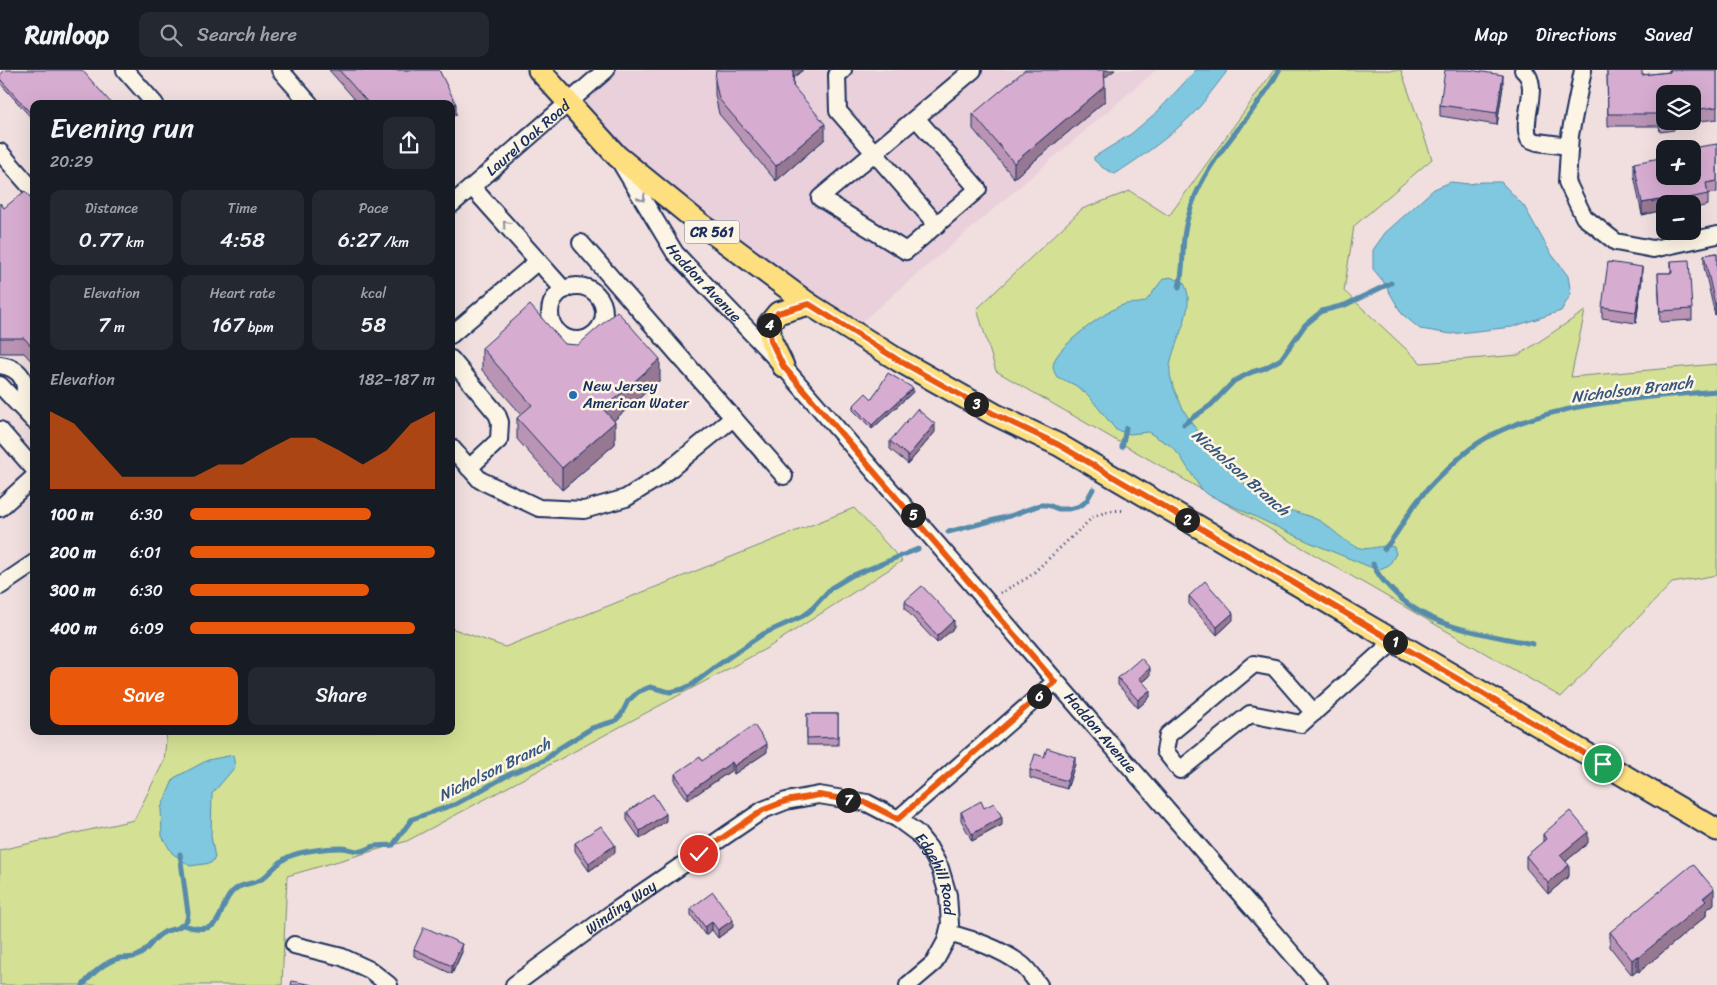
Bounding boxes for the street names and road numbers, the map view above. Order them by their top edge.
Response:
street label: Laurel Oak Road [480,93,577,182]
road number: CR 561 [684,220,740,243]
street label: Haddon Avenue [659,238,748,329]
street label: Haddon Avenue [1057,686,1144,780]
street label: Edgehill Road [908,827,962,917]
street label: Winding Way [579,873,662,942]

